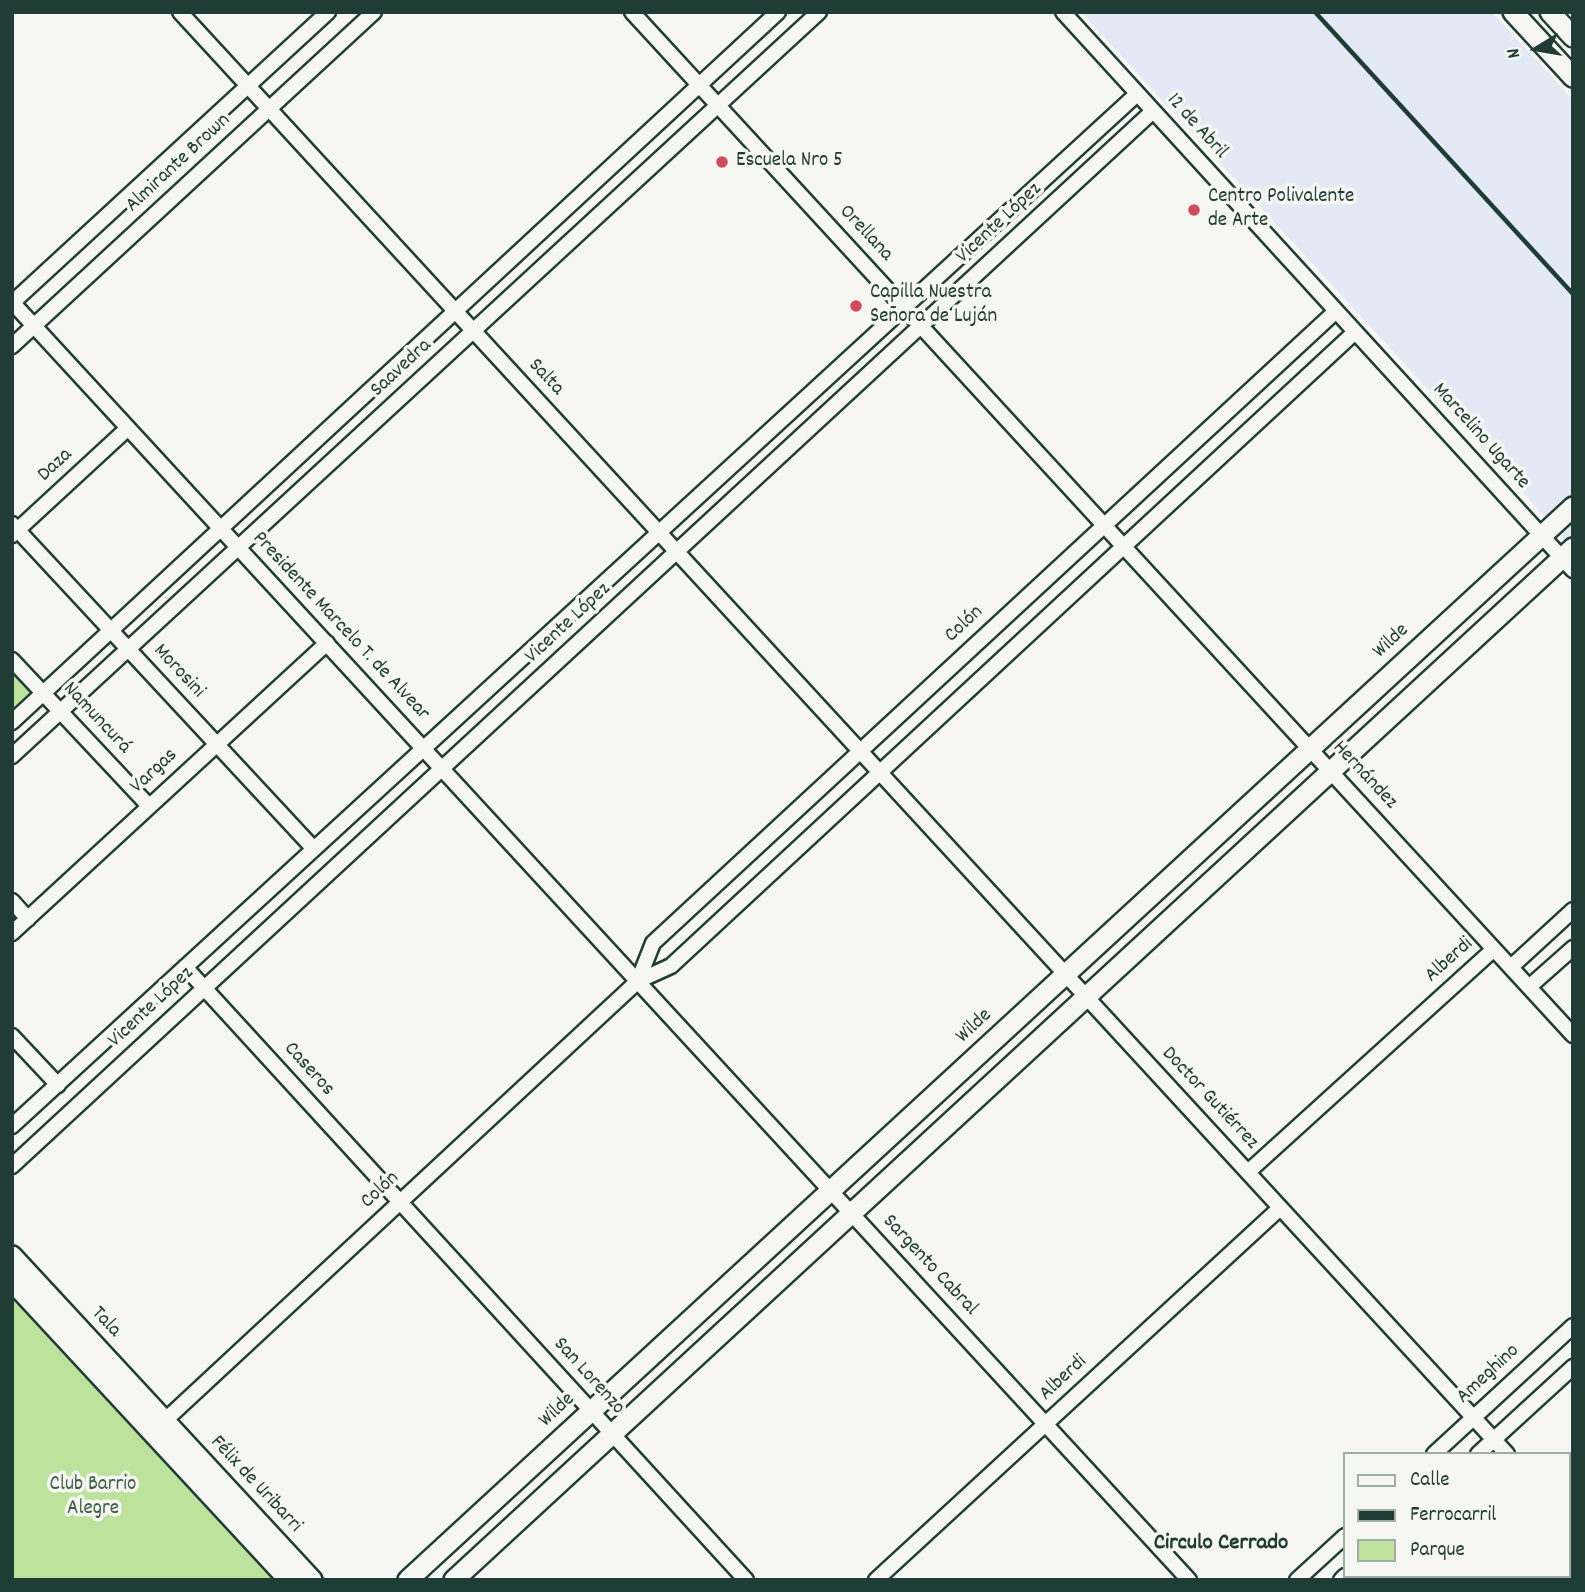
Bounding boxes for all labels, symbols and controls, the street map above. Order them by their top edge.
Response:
north arrow [1501,14,1571,84]
text: N [1501,46,1529,60]
street label: 12 de Abril [1160,89,1232,165]
street label: Almirante Brown [121,109,237,219]
place label: Escuela Nro 5 [736,149,843,175]
marker: Escuela Nro 5 [714,154,730,170]
street label: Vicente López [952,178,1048,270]
place label: Centro Polivalente de Arte [1208,185,1354,235]
street label: Orellana [832,200,898,268]
marker: Centro Polivalente de Arte [1186,202,1202,218]
place label: Capilla Nuestra Señora de Luján [870,281,997,331]
marker: Capilla Nuestra Señora de Luján [848,298,864,314]
street label: Saavedra [366,334,438,404]
street label: Salta [522,354,568,402]
street label: Marcelino Ugarte [1426,379,1534,495]
street label: Daza [33,444,79,488]
street label: Presidente Marcelo T. de Alvear [246,527,434,727]
street label: Vicente López [521,578,617,670]
street label: Colón [940,601,990,649]
street label: Wilde [1369,619,1415,665]
street label: Morosini [147,640,209,704]
street label: Namuncurá [56,678,136,760]
street label: Hernández [1326,736,1402,816]
street label: Vargas [126,744,184,800]
street label: Alberdi [1421,933,1479,989]
street label: Vicente López [104,962,200,1054]
street label: Wilde [952,1004,998,1050]
street label: Caseros [277,1038,339,1102]
street label: Doctor Gutiérrez [1155,1042,1263,1156]
street label: Colón [356,1167,406,1215]
street label: Sargento Cabral [876,1210,982,1322]
street label: Tala [84,1302,126,1344]
street label: San Lorenzo [547,1333,629,1421]
street label: Ameghino [1452,1340,1526,1410]
street label: Alberdi [1035,1351,1093,1407]
street label: Wilde [535,1388,581,1434]
street label: Félix de Uribarri [204,1431,306,1539]
legend [1344,1452,1571,1578]
text: Calle [1410,1466,1449,1496]
park label: Club Barrio Alegre [50,1473,136,1523]
text: Ferrocarril [1410,1501,1496,1531]
district label: Circulo Cerrado [1154,1531,1288,1559]
text: Parque [1410,1536,1465,1566]

